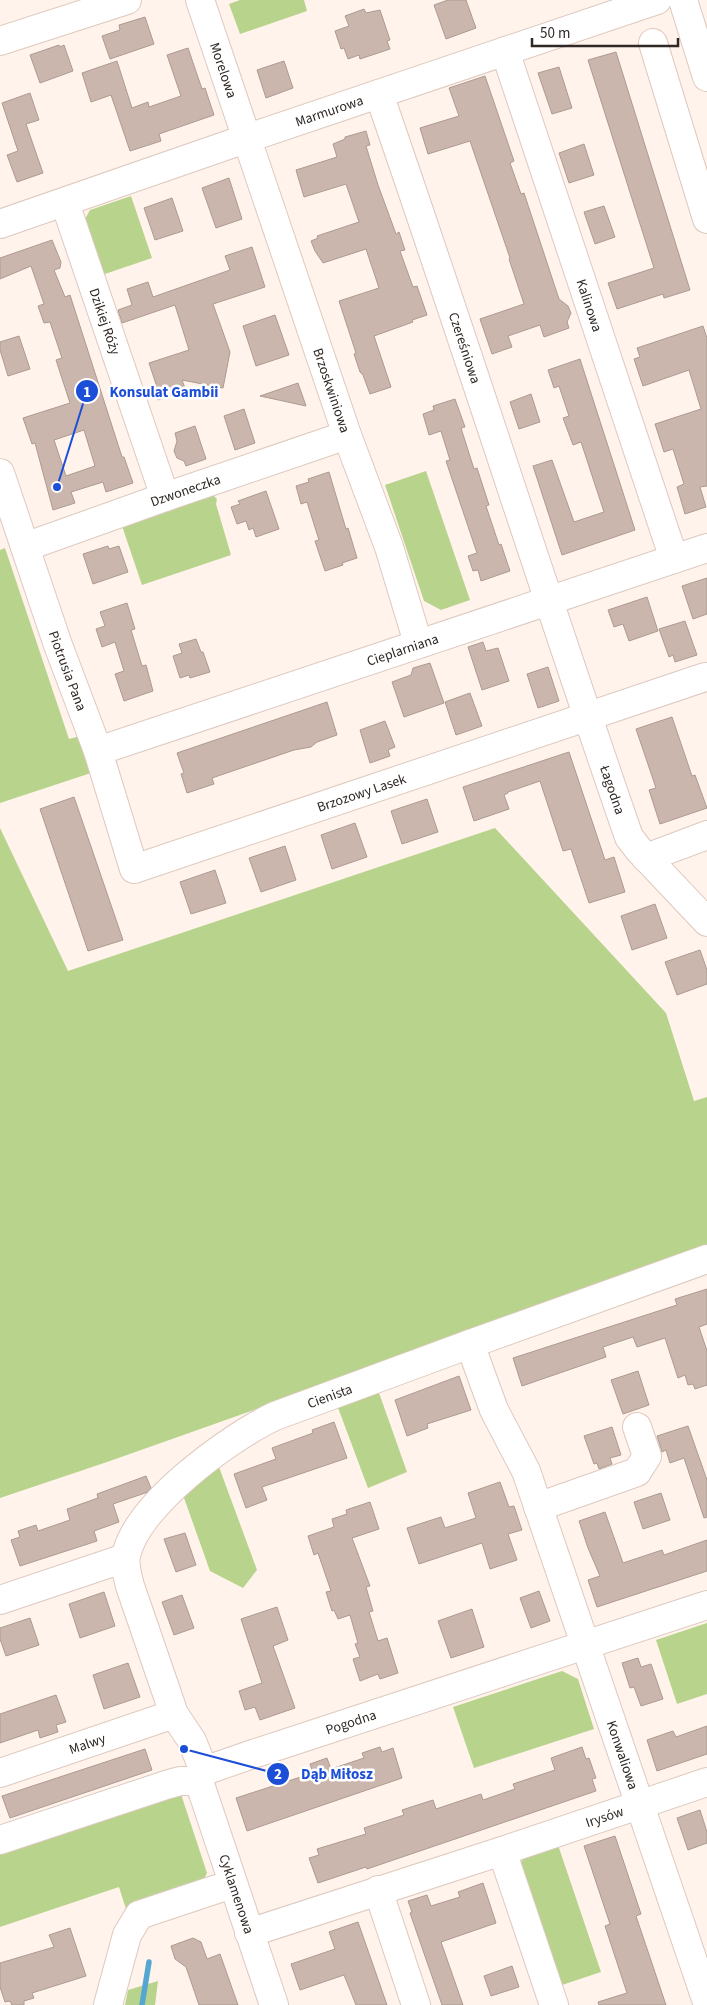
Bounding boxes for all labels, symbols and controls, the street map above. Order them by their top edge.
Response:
scale bar [532,15,678,47]
text: 50 m [540,23,570,44]
street label: Morelowa [204,40,241,101]
street label: Marmurowa [293,91,366,132]
street label: Kalinowa [571,277,607,335]
street label: Dzikiej Róży [84,286,125,358]
street label: Czereśniowa [443,310,485,386]
street label: Brzoskwiniowa [307,346,355,436]
callout: Konsulat Gambii [74,376,228,406]
text: 1 [83,382,91,403]
text: Konsulat Gambii [110,382,218,403]
street label: Dzwoneczka [148,470,223,512]
street label: Piotrusia Pana [43,628,91,714]
street label: Cieplarniana [364,629,441,672]
street label: Łagodna [594,762,629,818]
street label: Brzozowy Lasek [314,769,409,818]
street label: Cienista [305,1379,355,1414]
street label: Pogodna [323,1705,379,1740]
street label: Konwaliowa [601,1718,643,1792]
street label: Malwy [67,1729,109,1760]
callout: Dąb Miłosz [266,1759,382,1789]
text: 2 [274,1764,282,1785]
text: Dąb Miłosz [301,1764,373,1785]
street label: Irysów [583,1802,626,1833]
street label: Cyklamenowa [213,1852,258,1937]

